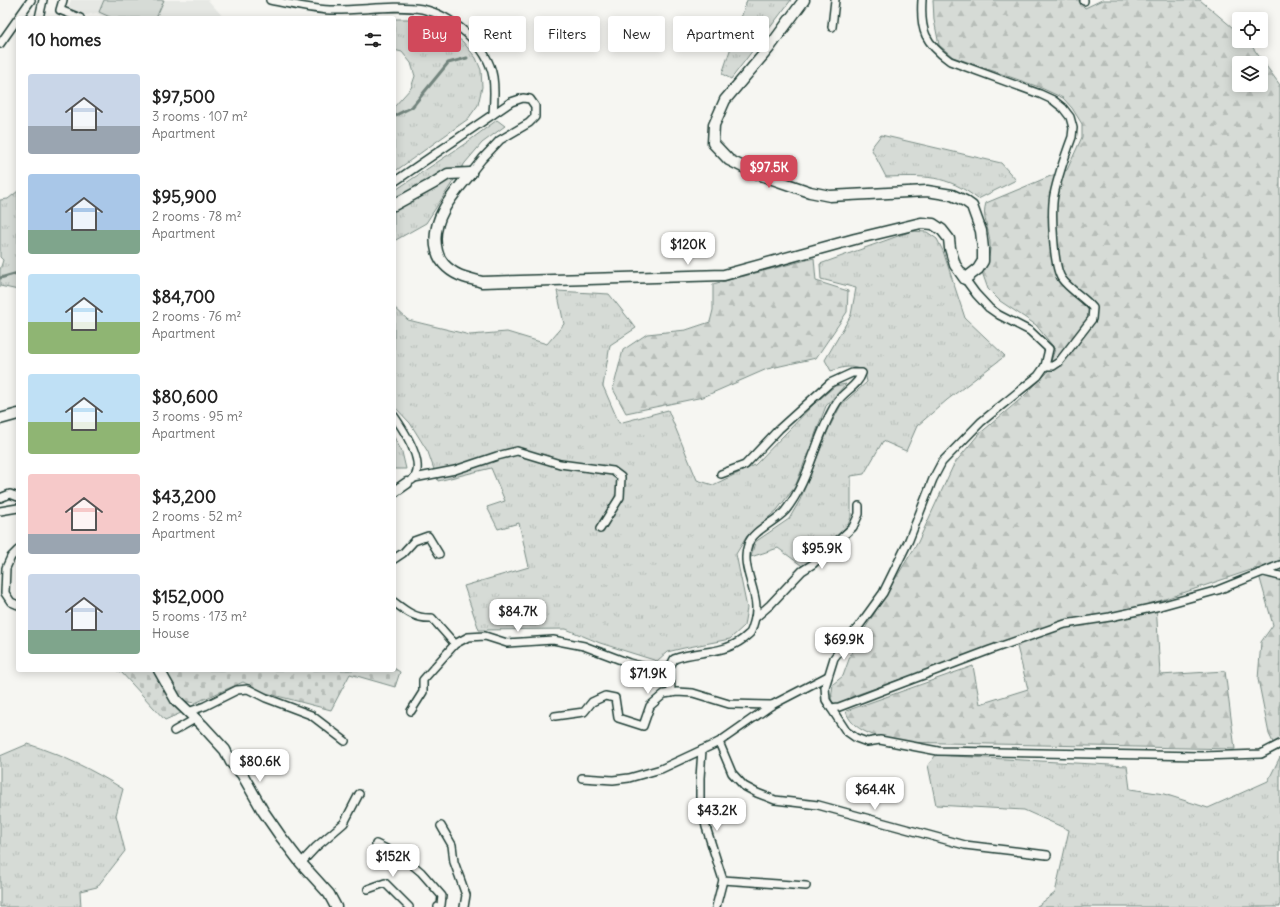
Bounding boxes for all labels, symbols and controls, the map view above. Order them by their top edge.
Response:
map controls [1232,12,1268,92]
button: locate [1232,12,1268,48]
chip: Buy [408,16,461,52]
chip: Rent [469,16,526,52]
chip: Filters [534,16,600,52]
chip: New [608,16,665,52]
chip: Apartment [673,16,769,52]
text: 10 homes [28,29,101,51]
icon: filters [362,29,384,51]
button: layers [1232,56,1268,92]
text: $97,500 [152,86,215,108]
icon: home [60,90,108,138]
text: 3 rooms · 107 m² [152,108,248,125]
text: Apartment [152,125,215,142]
pin: $97.5K [736,155,802,189]
text: $97.5K [749,159,789,176]
text: $95,900 [152,186,217,208]
icon: home [60,190,108,238]
text: 2 rooms · 78 m² [152,208,242,225]
text: Apartment [152,225,215,242]
pin: $120K [660,232,716,266]
text: $120K [670,236,706,253]
text: $84,700 [152,286,215,308]
icon: home [60,290,108,338]
text: 2 rooms · 76 m² [152,308,241,325]
text: Apartment [152,325,215,342]
text: $80,600 [152,386,218,408]
icon: home [60,390,108,438]
text: 3 rooms · 95 m² [152,408,243,425]
text: Apartment [152,425,215,442]
text: $43,200 [152,486,216,508]
icon: home [60,490,108,538]
text: 2 rooms · 52 m² [152,508,242,525]
text: Apartment [152,525,215,542]
pin: $95.9K [789,536,855,570]
text: $95.9K [802,540,842,557]
text: $152,000 [152,586,224,608]
icon: home [60,590,108,638]
pin: $84.7K [485,599,551,633]
text: $84.7K [498,603,538,620]
text: 5 rooms · 173 m² [152,608,247,625]
text: House [152,625,189,642]
pin: $69.9K [811,627,877,661]
text: $69.9K [824,631,864,648]
pin: $71.9K [615,661,681,695]
text: $71.9K [630,665,666,682]
pin: $80.6K [227,749,293,783]
text: $80.6K [239,753,281,770]
pin: $64.4K [842,777,908,811]
text: $64.4K [855,781,895,798]
pin: $43.2K [684,798,750,832]
text: $43.2K [697,802,737,819]
pin: $152K [365,844,421,878]
text: $152K [376,848,410,865]

